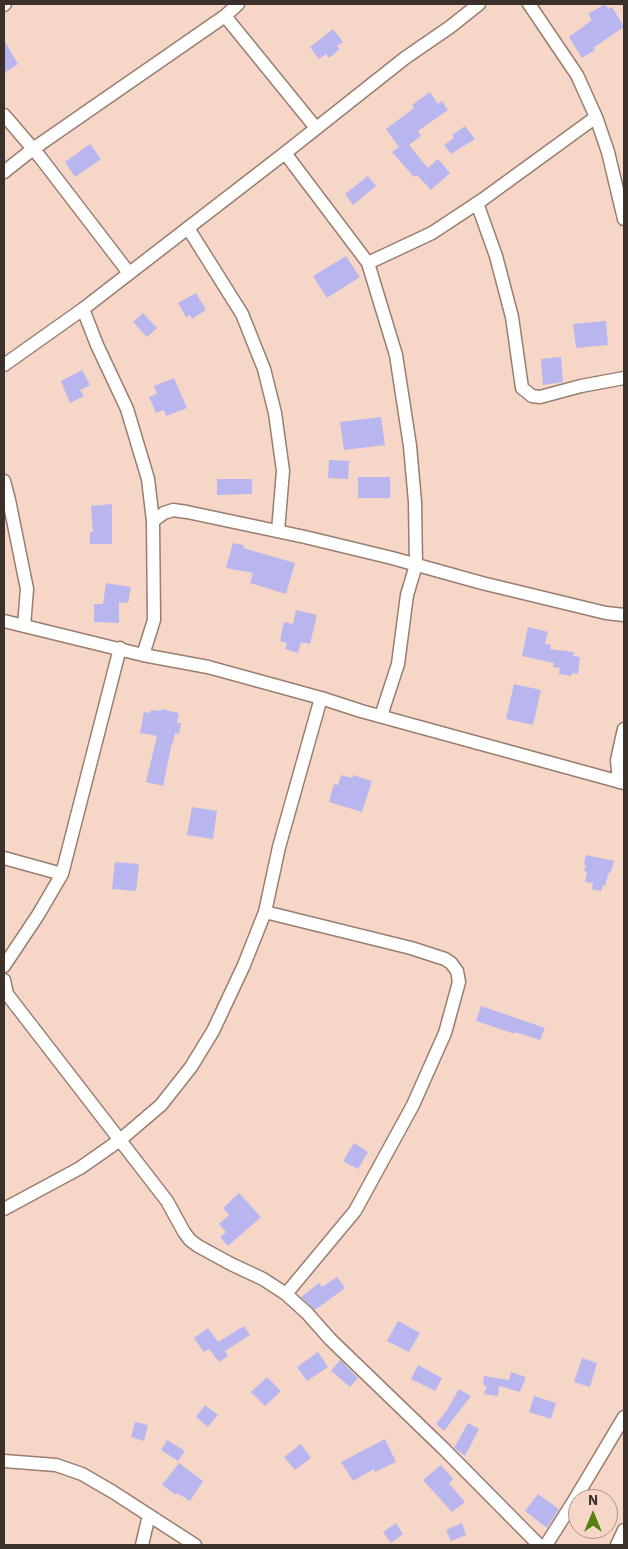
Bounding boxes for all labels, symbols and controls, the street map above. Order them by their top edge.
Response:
north arrow [568,1489,618,1539]
text: N [588,1491,598,1509]

